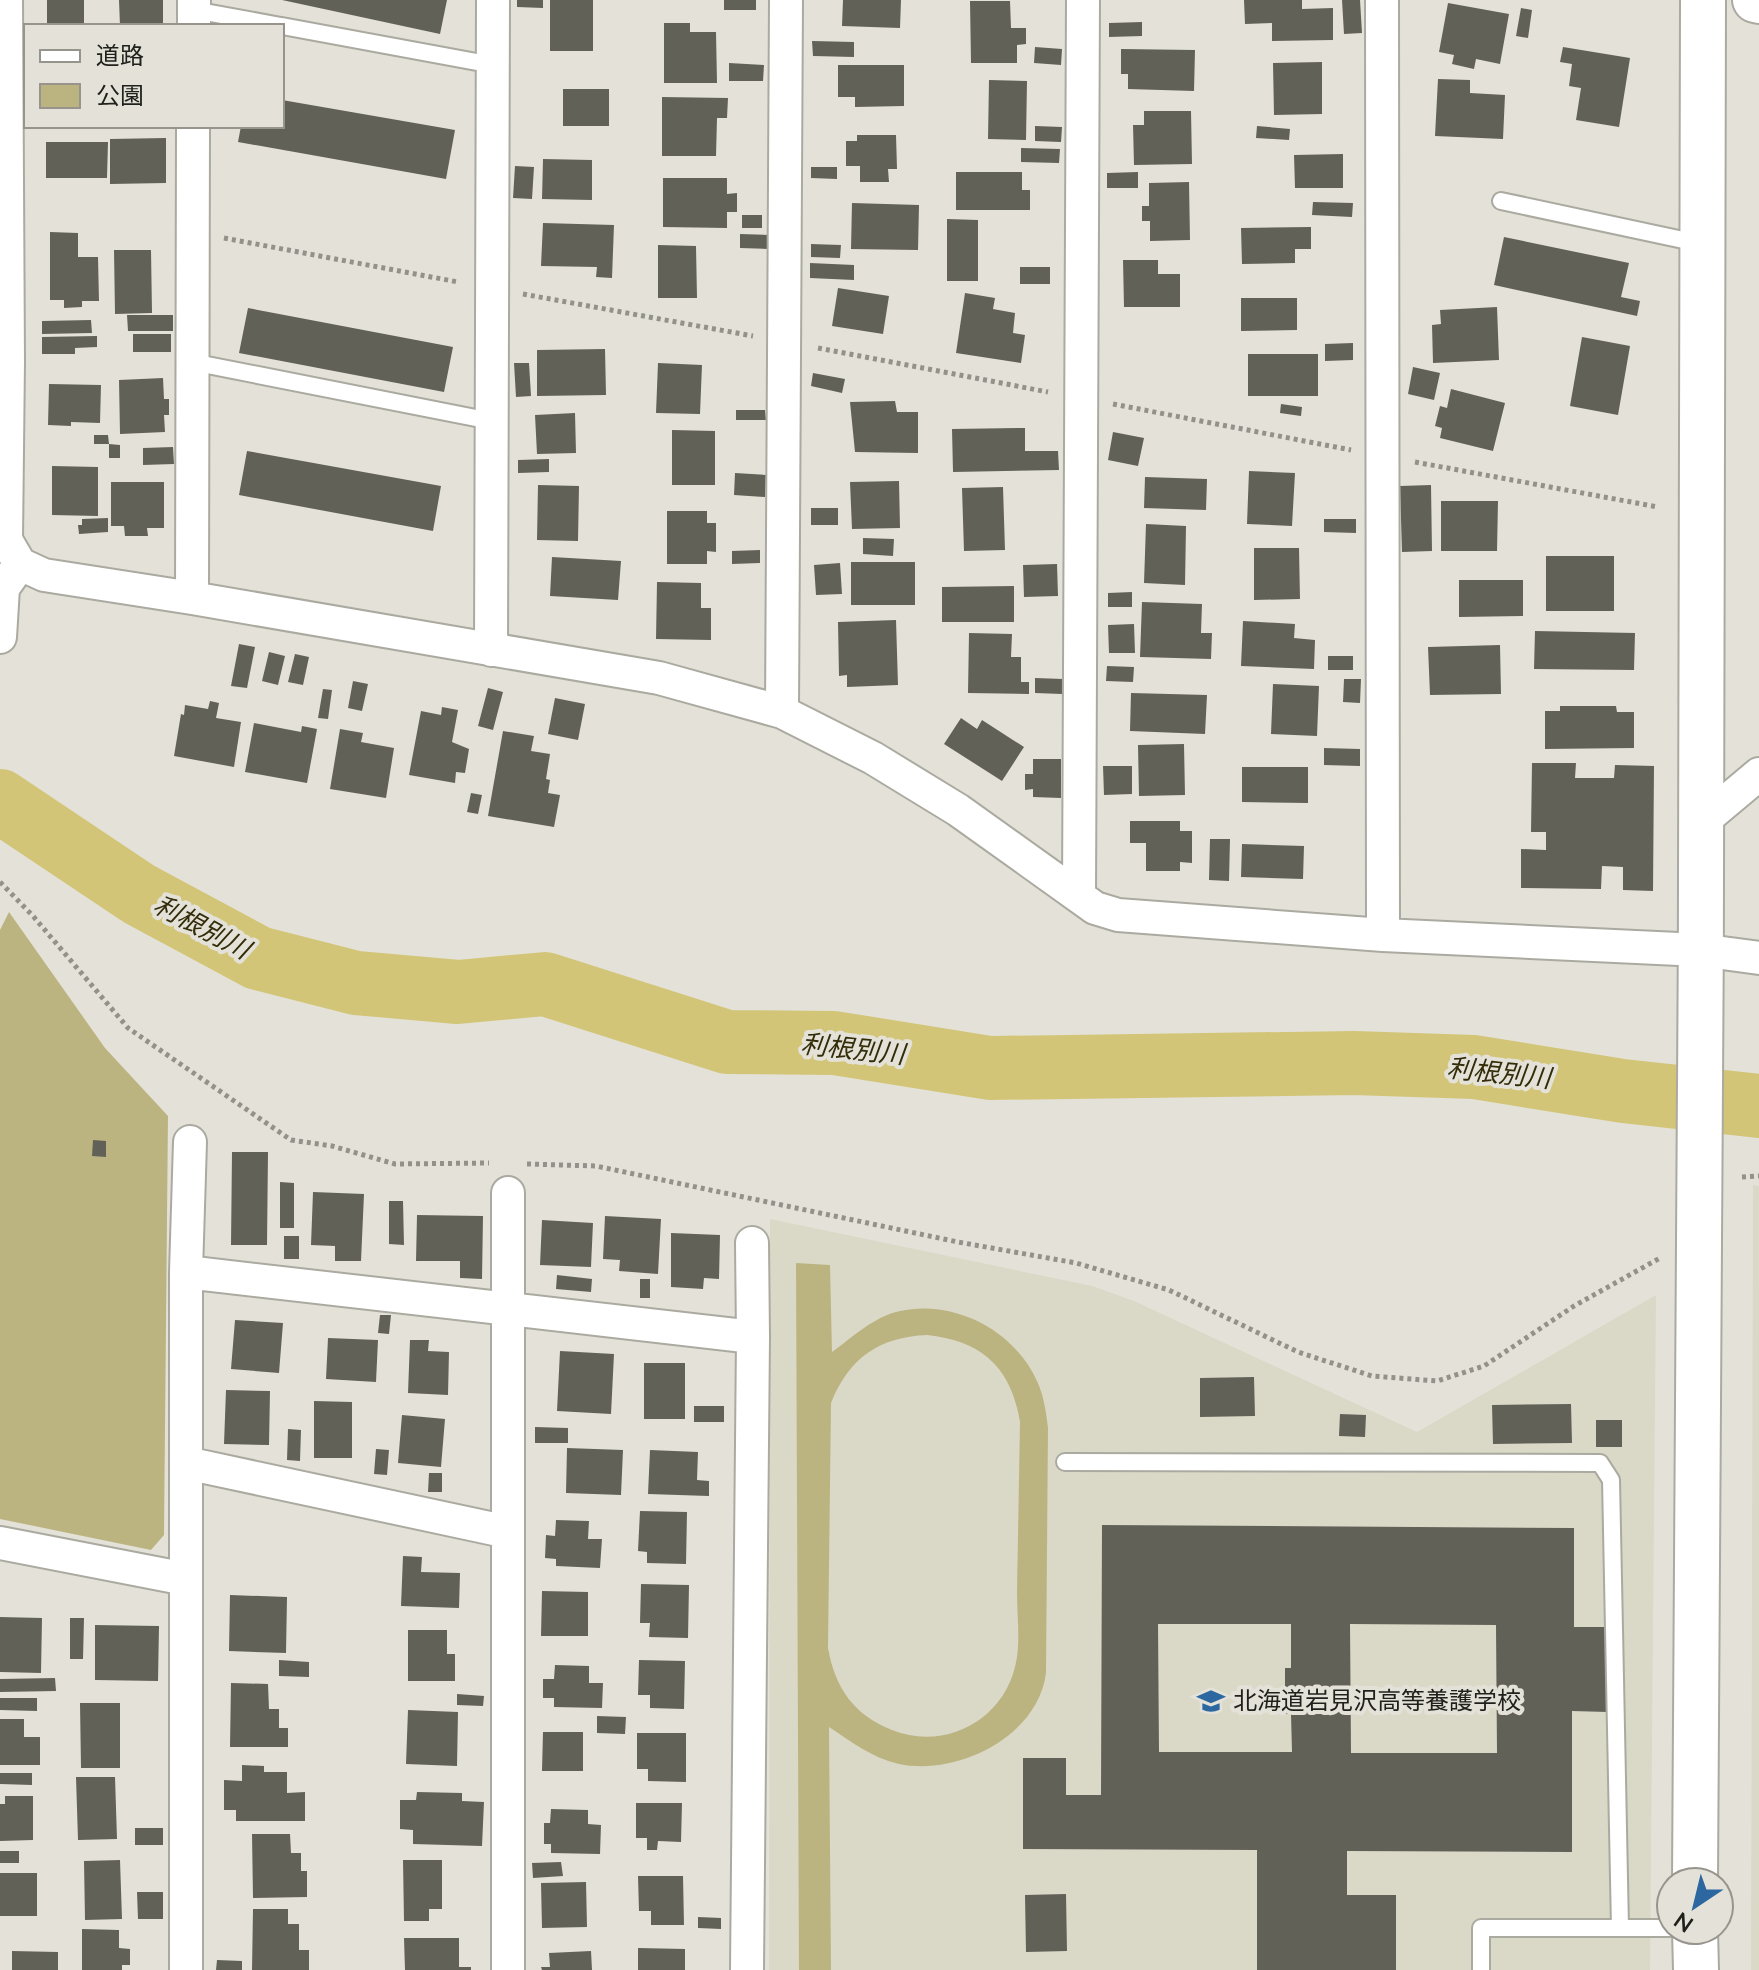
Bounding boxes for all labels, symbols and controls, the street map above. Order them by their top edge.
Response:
legend [24,24,284,128]
text: 道路 [96,40,144,69]
text: 公園 [96,80,144,109]
water label: 利根別川 [149,888,259,966]
water label: 利根別川 [800,1027,909,1070]
water label: 利根別川 [1446,1051,1555,1094]
place label: 北海道岩見沢高等養護学校 [1233,1685,1521,1714]
school or university icon: 北海道岩見沢高等養護学校 [1196,1686,1226,1716]
north arrow [1655,1866,1735,1946]
text: N [1669,1907,1698,1939]

